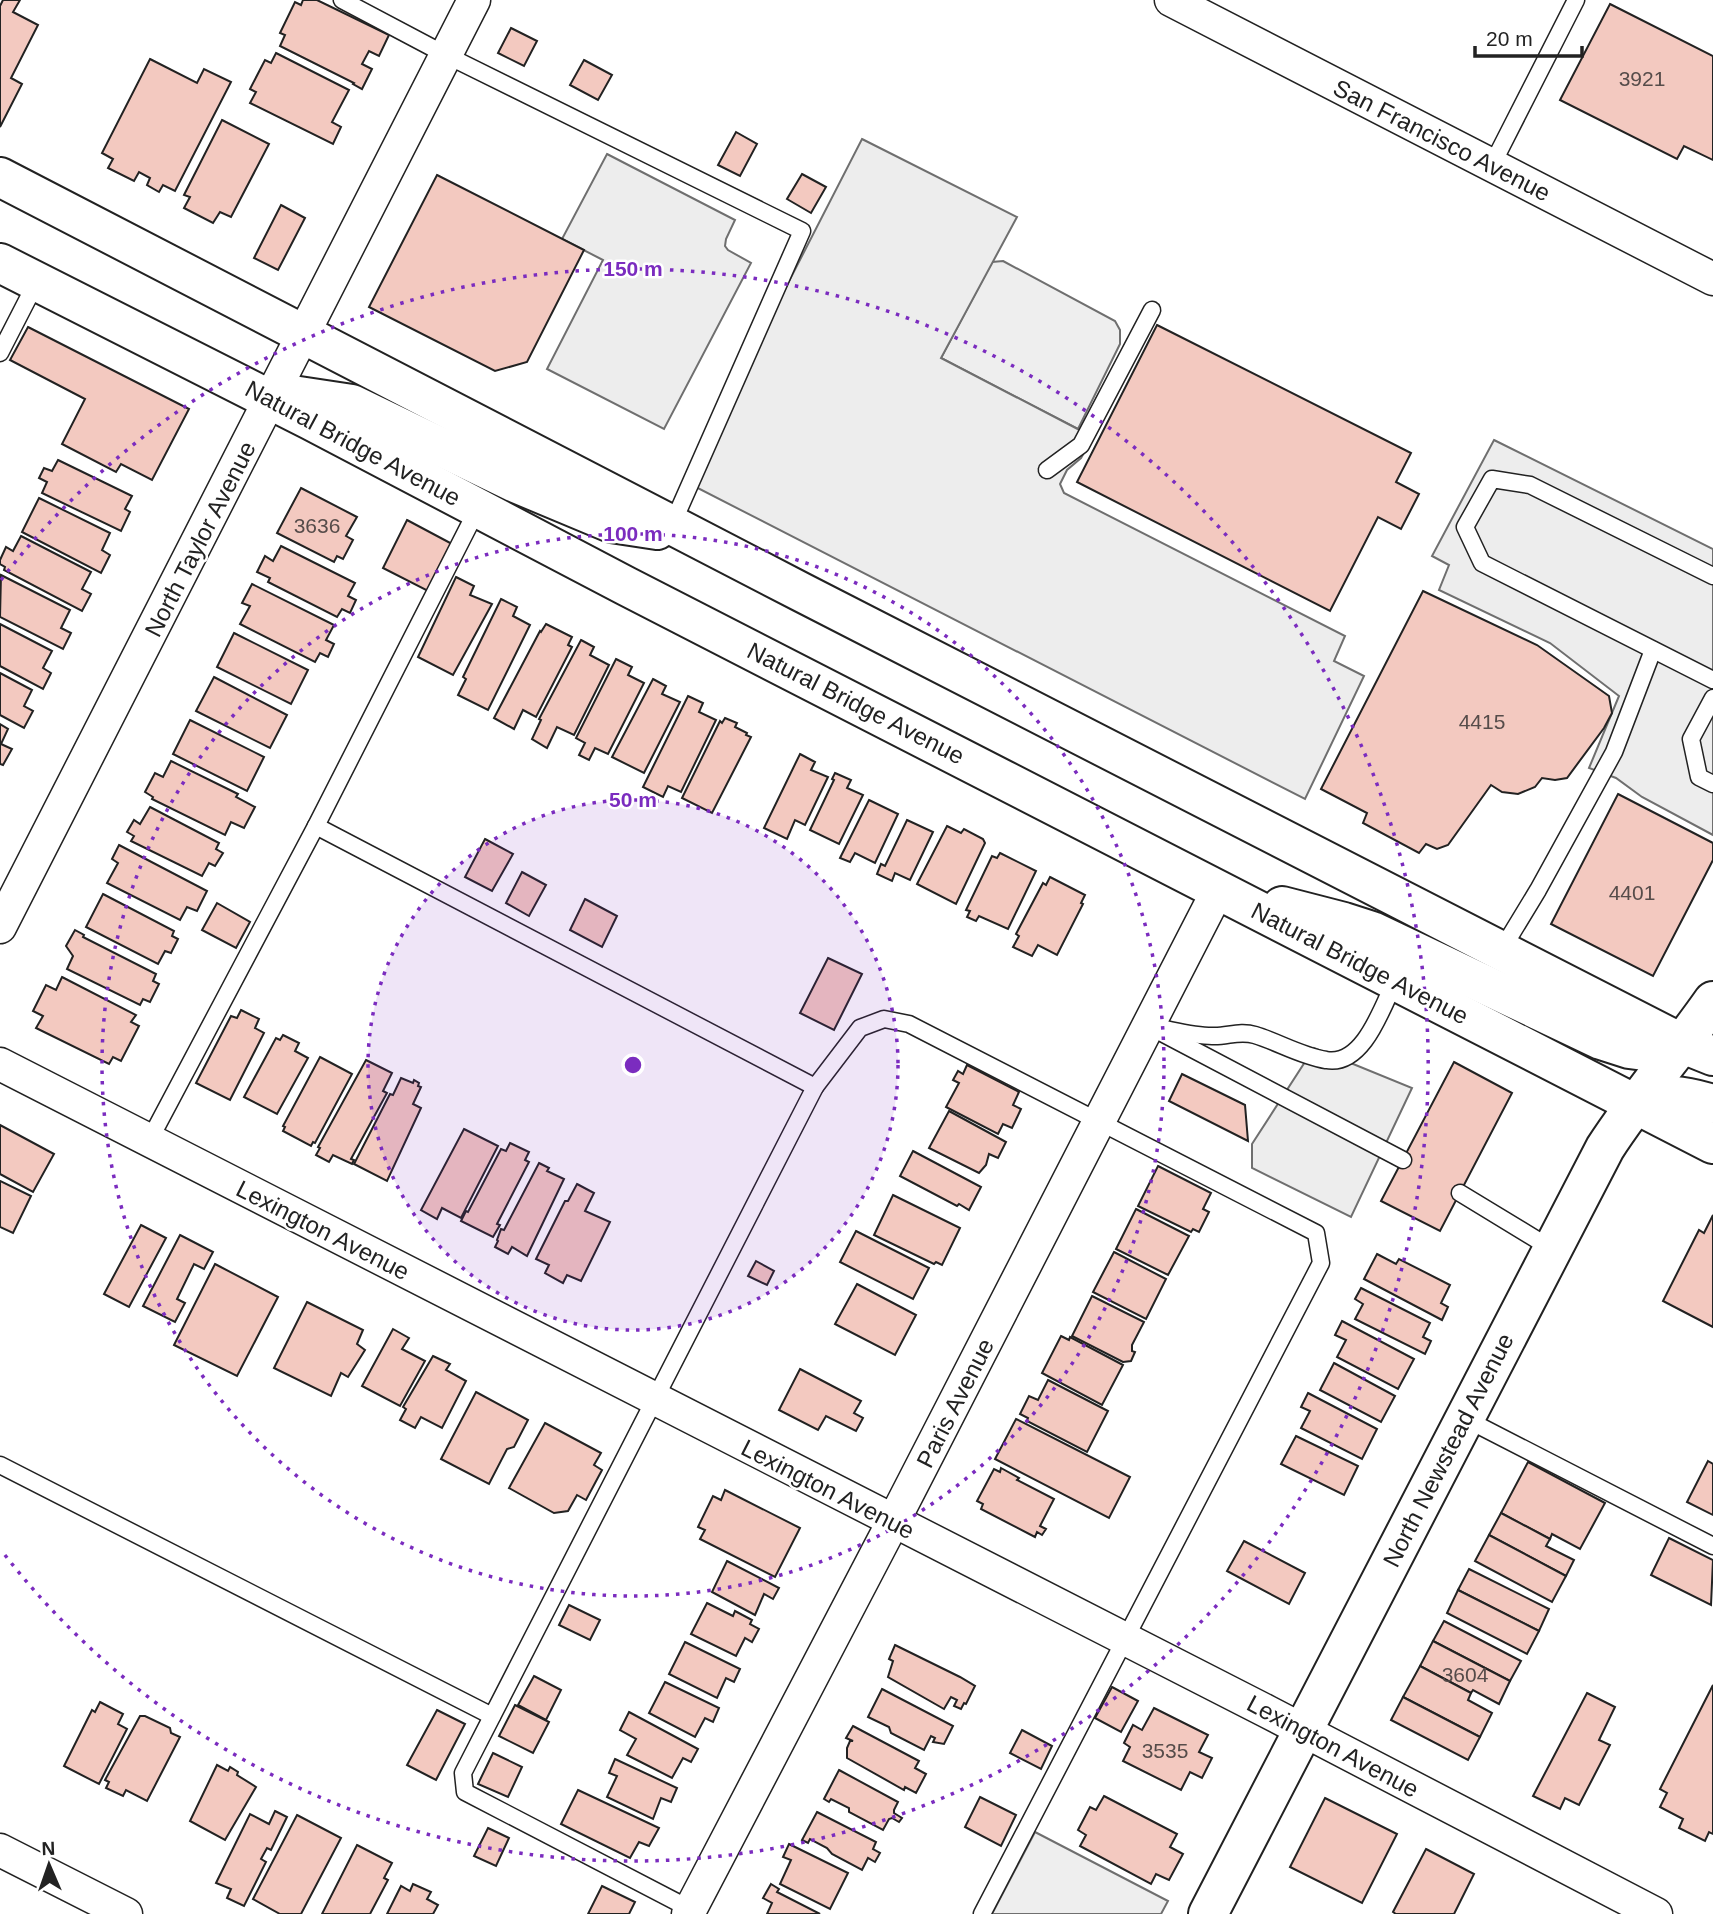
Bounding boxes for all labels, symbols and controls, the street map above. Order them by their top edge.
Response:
scale bar [1475,14,1582,58]
text: 20 m [1486,27,1533,50]
house number: 3921 [1619,67,1665,90]
street label: San Francisco Avenue [1329,74,1555,206]
text: 150 m [603,257,663,280]
street label: Natural Bridge Avenue [241,375,465,511]
street label: North Taylor Avenue [139,437,261,641]
house number: 3636 [294,514,340,537]
text: 100 m [603,522,663,545]
street label: Natural Bridge Avenue [743,637,969,769]
house number: 4415 [1459,710,1505,733]
text: 50 m [609,788,657,811]
house number: 4401 [1609,881,1655,904]
street label: Natural Bridge Avenue [1247,897,1473,1029]
centre of rings [621,1053,645,1077]
street label: Lexington Avenue [232,1175,414,1285]
street label: North Newstead Avenue [1377,1329,1519,1571]
street label: Paris Avenue [911,1334,999,1472]
street label: Lexington Avenue [737,1434,919,1544]
house number: 3604 [1442,1663,1489,1686]
street label: Lexington Avenue [1243,1689,1423,1803]
house number: 3535 [1142,1739,1188,1762]
north arrow [14,1830,84,1900]
text: N [41,1838,56,1859]

